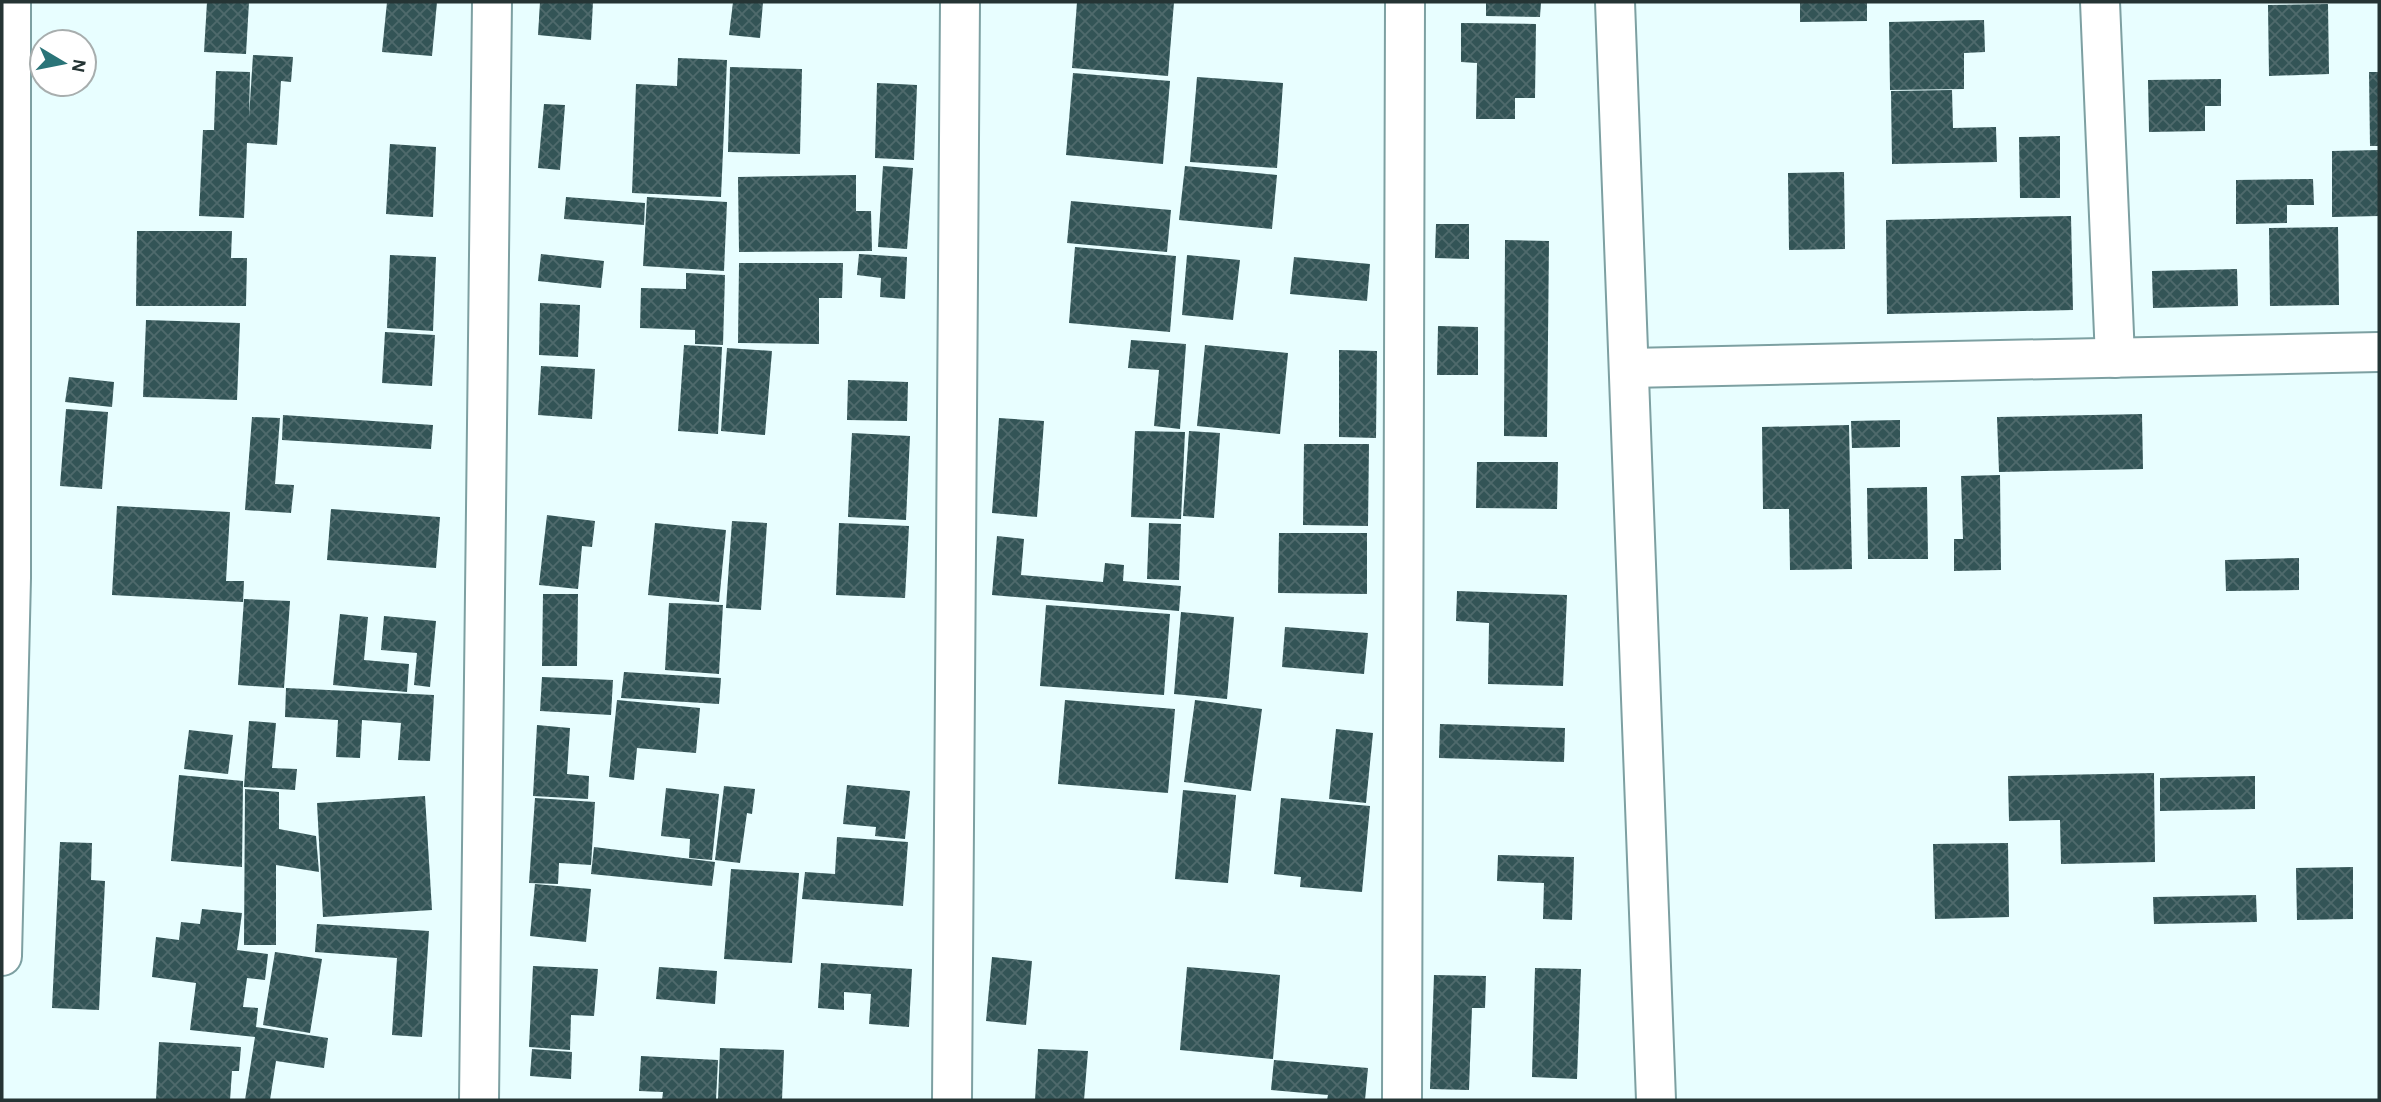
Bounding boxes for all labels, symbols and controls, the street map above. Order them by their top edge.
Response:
north arrow [28,28,98,98]
text: N [68,58,89,74]

